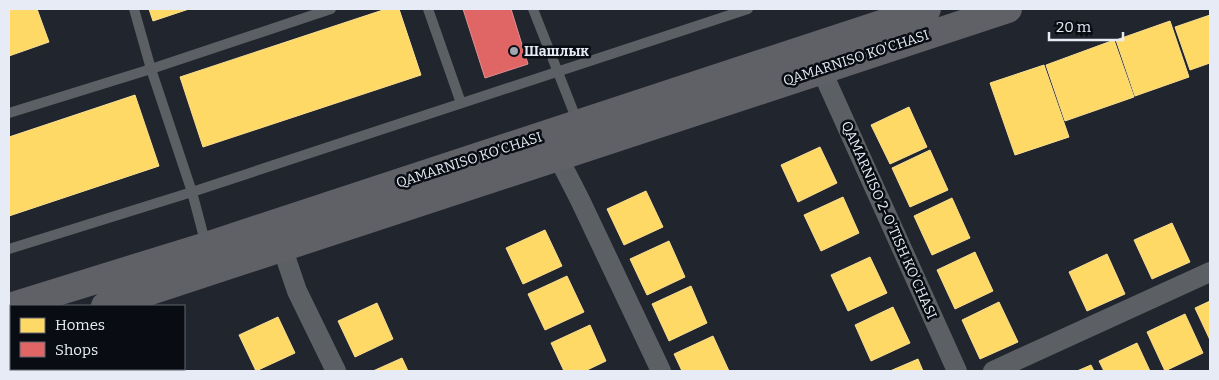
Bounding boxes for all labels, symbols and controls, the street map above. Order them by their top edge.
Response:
scale bar [1049,10,1123,42]
text: 20 m [1056,18,1092,36]
street label: QAMARNISO KO'CHASI [781,26,931,90]
place label: Шашлык [524,43,589,60]
marker: Шашлык [508,45,520,57]
street label: QAMARNISO 2-O'TISH KO'CHASI [838,118,940,322]
street label: QAMARNISO KO'CHASI [394,128,544,192]
legend [10,305,185,370]
text: Homes [55,316,105,334]
text: Shops [55,341,98,359]

